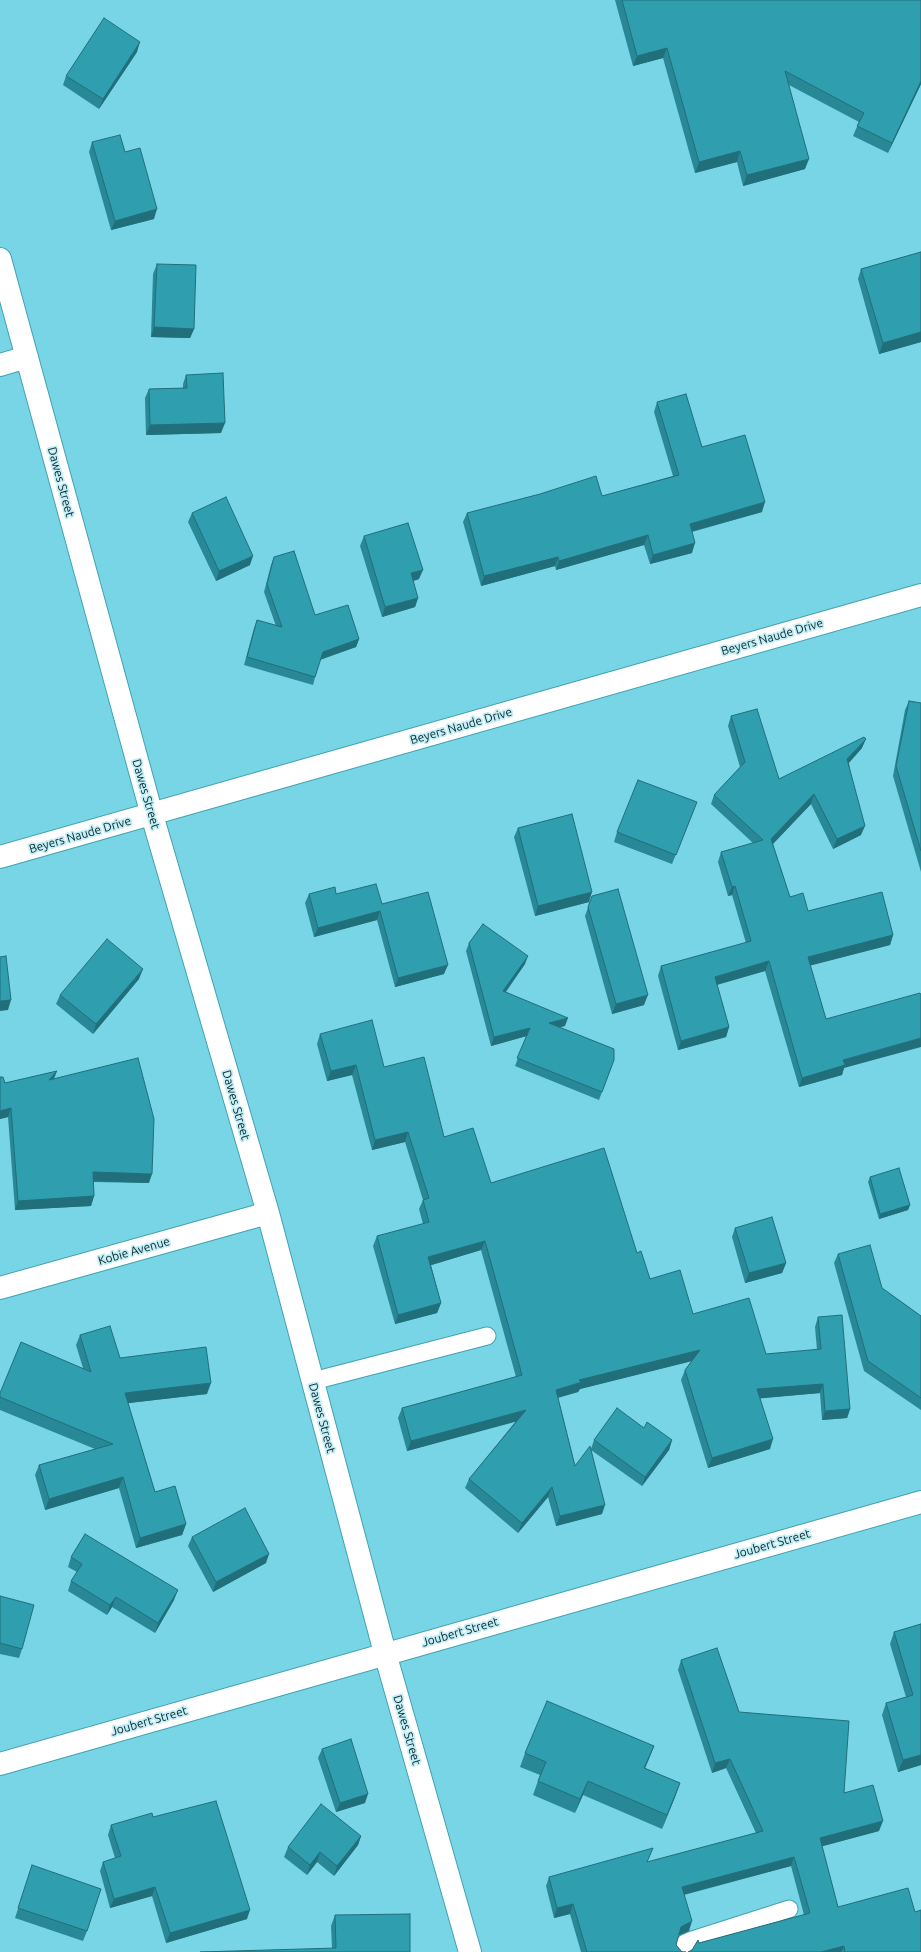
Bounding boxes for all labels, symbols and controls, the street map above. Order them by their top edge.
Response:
street label: Dawes Street [45,445,77,519]
street label: Beyers Naude Drive [719,616,825,658]
street label: Beyers Naude Drive [408,705,514,747]
street label: Dawes Street [129,757,163,831]
street label: Beyers Naude Drive [27,814,133,856]
street label: Dawes Street [219,1068,253,1142]
street label: Kobie Avenue [96,1234,172,1268]
street label: Dawes Street [306,1381,338,1455]
street label: Joubert Street [732,1526,812,1562]
street label: Joubert Street [420,1614,500,1650]
street label: Dawes Street [390,1693,424,1767]
street label: Joubert Street [109,1703,189,1739]

